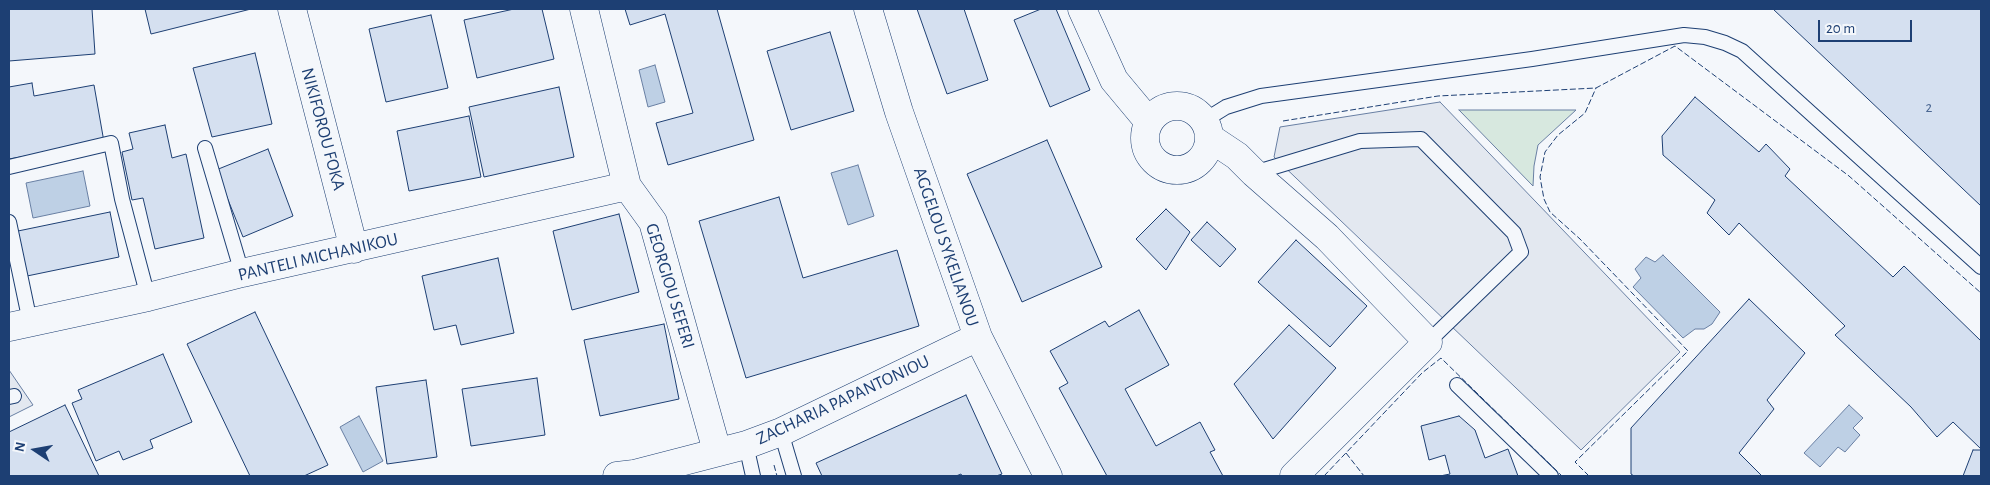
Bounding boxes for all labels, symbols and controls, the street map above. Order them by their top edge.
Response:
scale bar [1820,10,1914,42]
text: 20 m [1826,21,1855,36]
street label: NIKIFOROU FOKA [296,65,350,193]
house number: 2 [1926,98,1932,116]
street label: AGGELOU SYKELIANOU [909,165,983,329]
street label: GEORGIOU SEFERI [641,221,699,351]
street label: PANTELI MICHANIKOU [236,228,400,286]
street label: ZACHARIA PAPANTONIOU [753,350,933,450]
north arrow [10,425,60,475]
text: N [12,441,28,453]

